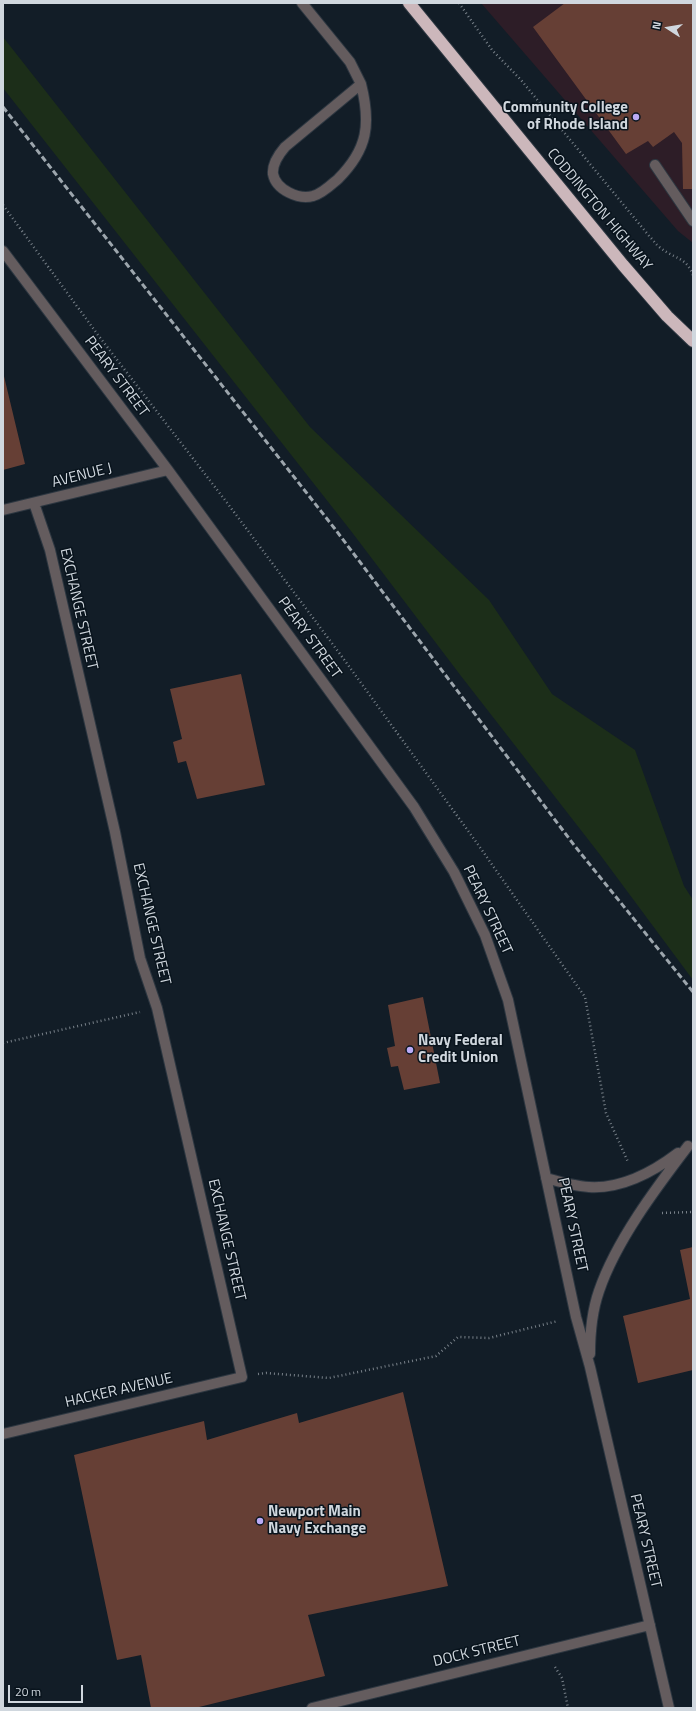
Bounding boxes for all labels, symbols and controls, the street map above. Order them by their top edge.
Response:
north arrow [648,8,688,48]
text: N [648,20,665,31]
place label: Community College of Rhode Island [503,99,628,134]
marker: Community College of Rhode Island [631,112,641,122]
street label: CODDINGTON HIGHWAY [543,145,655,275]
street label: PEARY STREET [80,333,152,421]
street label: AVENUE J [50,460,114,492]
street label: EXCHANGE STREET [55,546,101,672]
street label: PEARY STREET [273,594,345,682]
street label: EXCHANGE STREET [128,861,174,987]
street label: PEARY STREET [459,863,515,957]
place label: Navy Federal Credit Union [418,1032,503,1067]
marker: Navy Federal Credit Union [405,1045,415,1055]
street label: PEARY STREET [553,1176,591,1274]
street label: EXCHANGE STREET [203,1177,249,1303]
street label: HACKER AVENUE [63,1370,175,1412]
street label: PEARY STREET [625,1492,665,1590]
place label: Newport Main Navy Exchange [268,1503,366,1538]
marker: Newport Main Navy Exchange [255,1516,265,1526]
street label: DOCK STREET [431,1632,523,1672]
scale bar [10,1677,85,1703]
text: 20 m [15,1682,41,1701]

